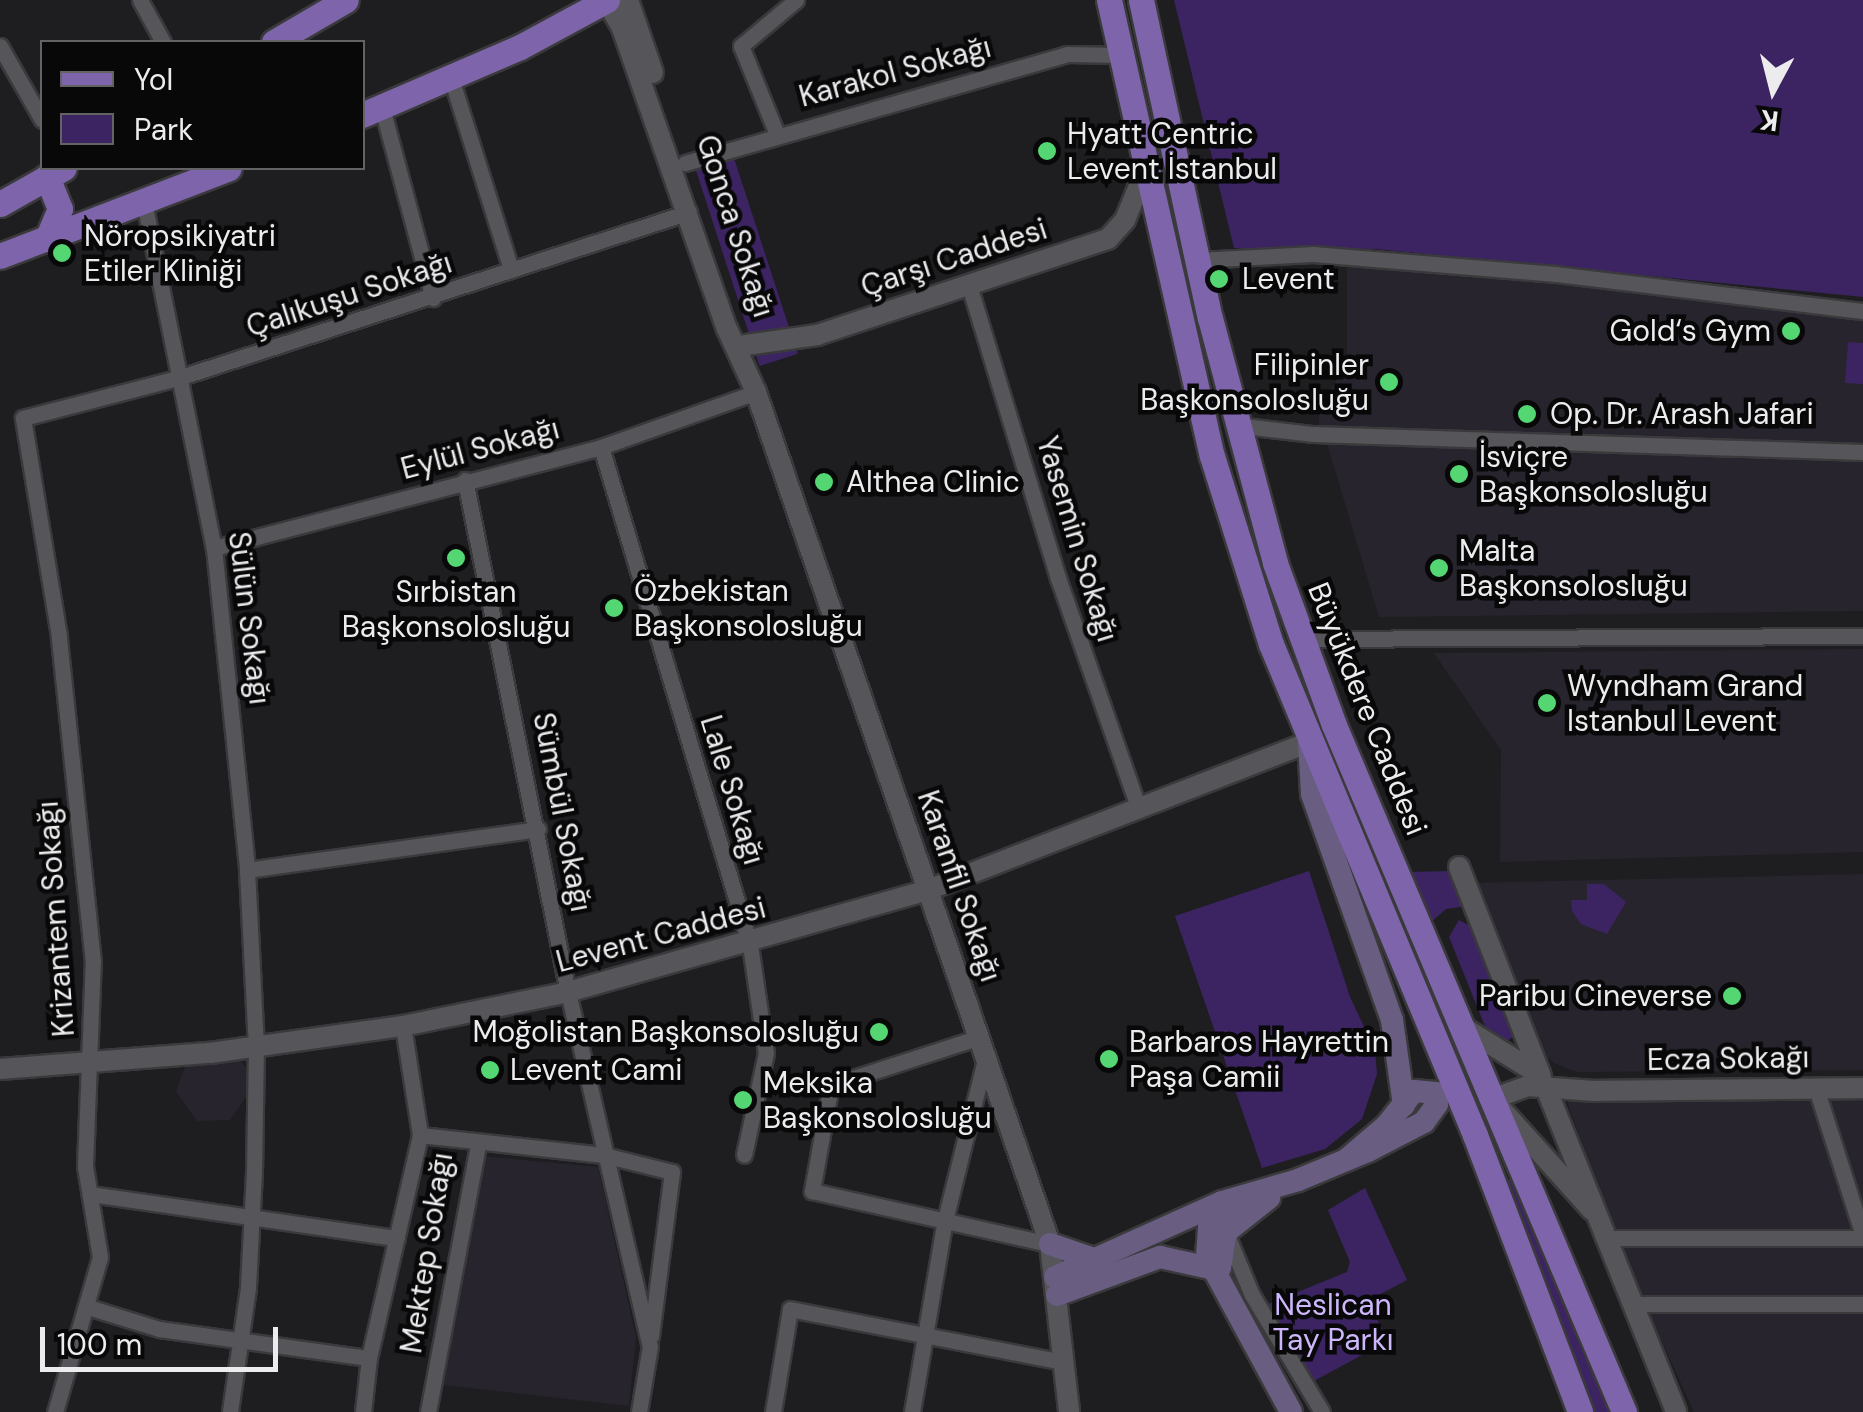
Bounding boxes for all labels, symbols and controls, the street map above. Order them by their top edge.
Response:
street label: Karakol Sokağı [795,29,995,115]
legend [40,40,365,170]
north arrow [1723,40,1823,140]
text: Yol [134,60,173,99]
text: K [1758,101,1781,140]
text: Park [134,110,193,149]
place label: Hyatt Centric Levent İstanbul [1067,116,1277,186]
street label: Gonca Sokağı [689,130,781,322]
marker: Hyatt Centric Levent İstanbul [1036,140,1058,162]
street label: Çarşı Caddesi [856,211,1052,305]
place label: Nöropsikiyatri Etiler Kliniği [84,218,276,288]
marker: Nöropsikiyatri Etiler Kliniği [49,240,75,266]
street label: Çalıkuşu Sokağı [242,245,456,345]
place label: Levent [1242,261,1335,297]
marker: Levent [1206,266,1232,292]
place label: Gold‘s Gym [1609,313,1771,349]
marker: Gold‘s Gym [1780,320,1802,342]
place label: Filipinler Başkonsolosluğu [1140,347,1369,418]
marker: Filipinler Başkonsolosluğu [1378,371,1400,393]
place label: Op. Dr. Arash Jafari [1550,396,1814,432]
marker: Op. Dr. Arash Jafari [1514,401,1540,427]
street label: Eylül Sokağı [397,411,563,487]
street label: Yasemin Sokağı [1029,432,1125,646]
place label: İsviçre Başkonsolosluğu [1479,439,1708,510]
marker: İsviçre Başkonsolosluğu [1448,463,1470,485]
place label: Althea Clinic [846,464,1020,500]
marker: Althea Clinic [811,469,837,495]
street label: Sülün Sokağı [221,530,277,706]
place label: Malta Başkonsolosluğu [1459,533,1688,604]
marker: Sırbistan Başkonsolosluğu [445,547,467,569]
marker: Malta Başkonsolosluğu [1428,557,1450,579]
place label: Özbekistan Başkonsolosluğu [634,573,863,644]
place label: Sırbistan Başkonsolosluğu [342,574,570,644]
street label: Büyükdere Caddesi [1300,577,1434,841]
marker: Özbekistan Başkonsolosluğu [603,597,625,619]
place label: Wyndham Grand Istanbul Levent [1567,668,1803,738]
marker: Wyndham Grand Istanbul Levent [1536,692,1558,714]
street label: Sümbül Sokağı [525,709,599,915]
street label: Lale Sokağı [692,711,772,869]
street label: Karanfil Sokağı [910,786,1008,986]
street label: Krizantem Sokağı [30,800,82,1038]
street label: Levent Caddesi [552,890,770,980]
place label: Paribu Cineverse [1479,978,1712,1014]
marker: Paribu Cineverse [1721,985,1743,1007]
place label: Moğolistan Başkonsolosluğu [472,1014,859,1050]
marker: Moğolistan Başkonsolosluğu [868,1021,890,1043]
place label: Barbaros Hayrettin Paşa Camii [1129,1024,1389,1094]
street label: Ecza Sokağı [1647,1040,1809,1078]
marker: Barbaros Hayrettin Paşa Camii [1098,1048,1120,1070]
place label: Levent Cami [510,1052,682,1088]
marker: Levent Cami [479,1059,501,1081]
place label: Meksika Başkonsolosluğu [763,1065,992,1136]
marker: Meksika Başkonsolosluğu [732,1089,754,1111]
street label: Mektep Sokağı [393,1150,461,1356]
park label: Neslican Tay Parkı [1272,1287,1394,1358]
scale bar [45,1307,282,1369]
text: 100 m [57,1325,142,1364]

